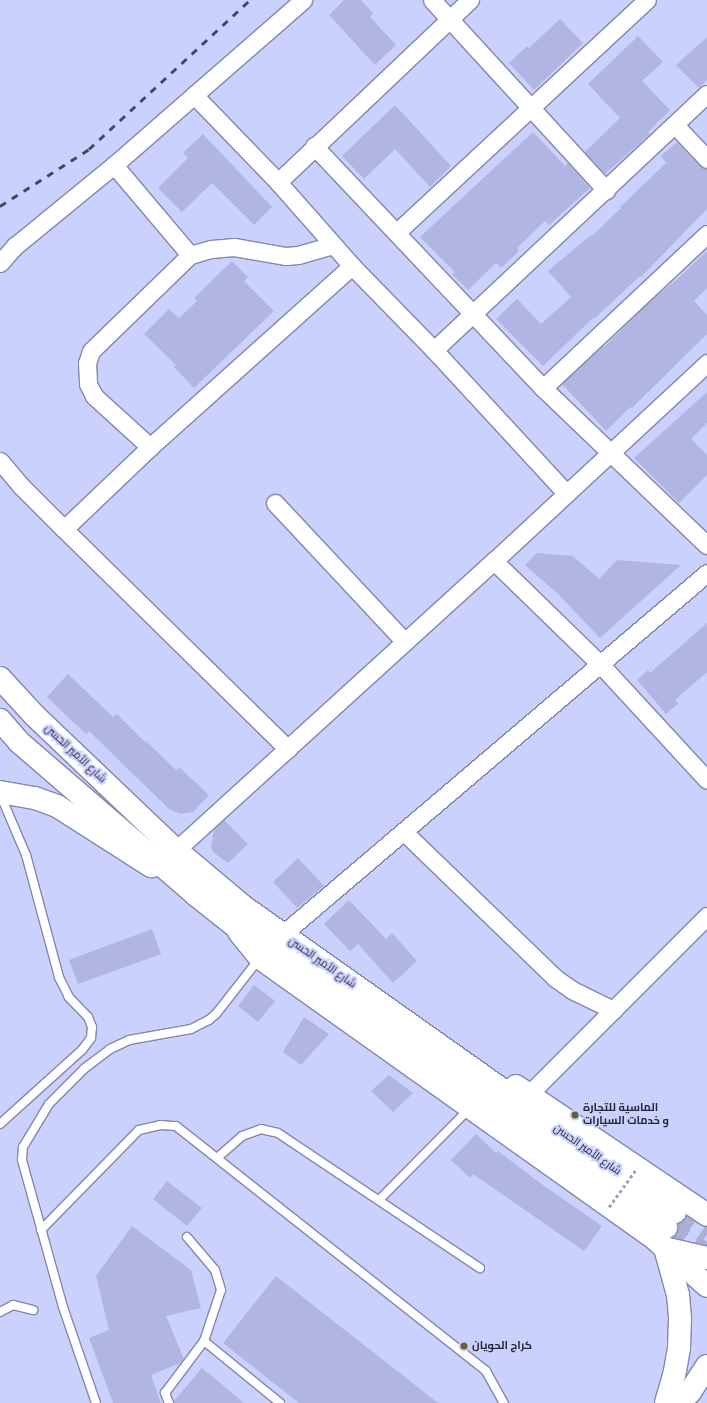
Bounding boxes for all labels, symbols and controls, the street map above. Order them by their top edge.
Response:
street label: شارع الأمير الحسن [41,722,109,786]
street label: شارع الأمير الحسن [286,935,358,991]
place label: الماسية للتجارة و خدمات السيارات [583,1102,669,1128]
marker: الماسية للتجارة و خدمات السيارات [570,1110,580,1120]
street label: شارع الأمير الحسن [551,1122,623,1178]
place label: كراج الحويان [472,1339,532,1353]
marker: كراج الحويان [459,1341,469,1351]

